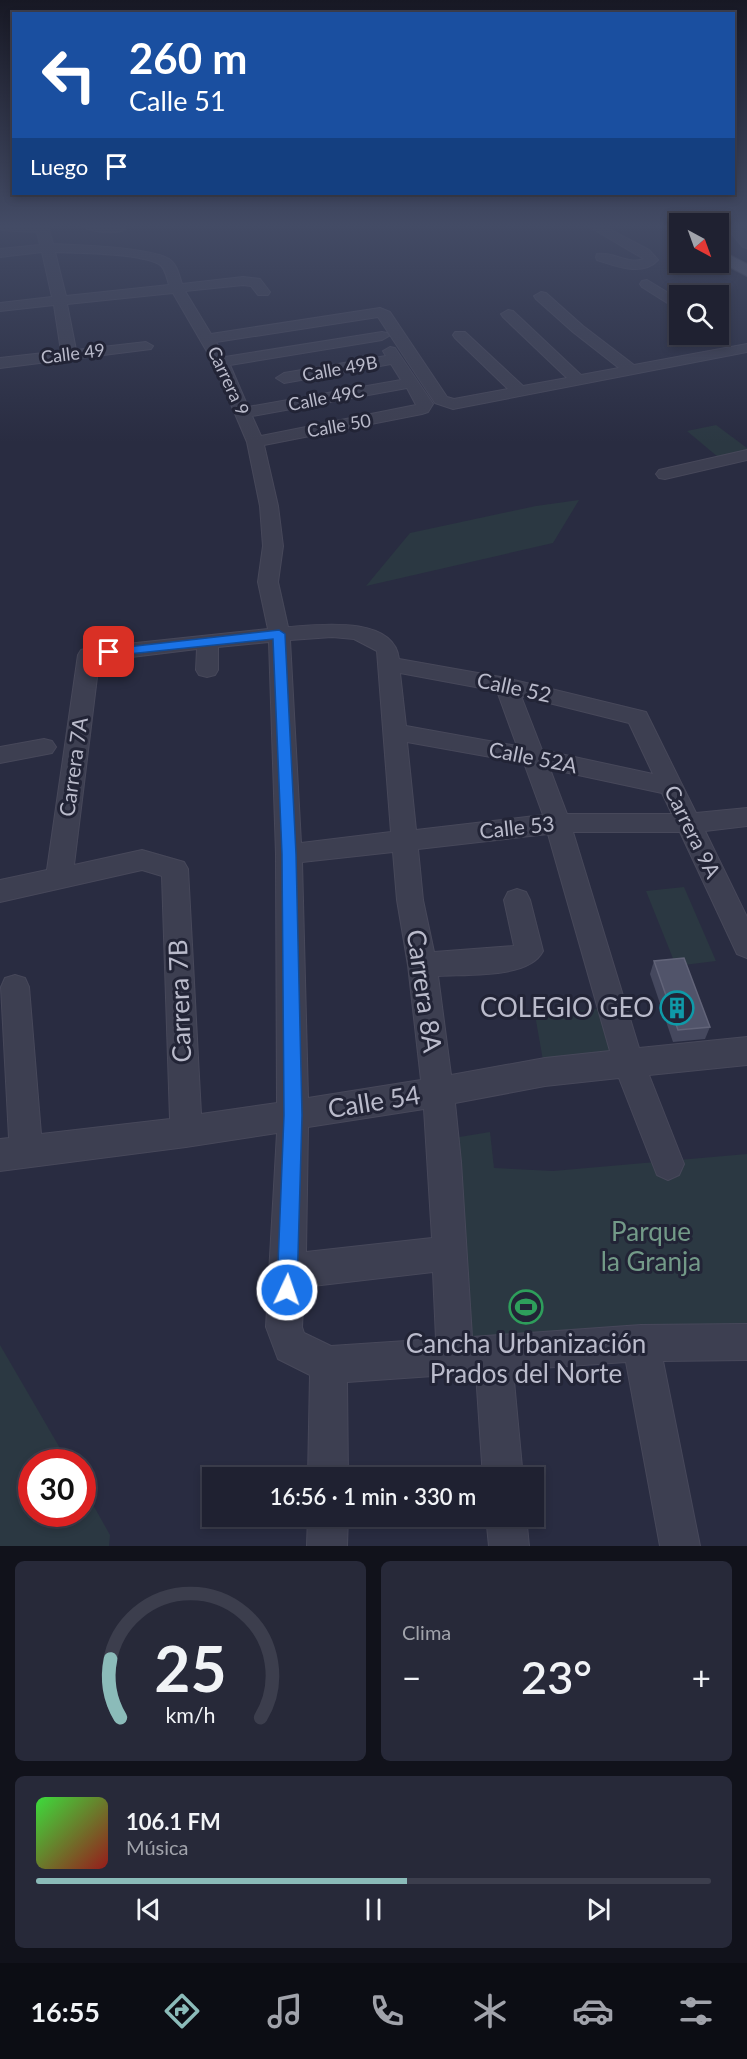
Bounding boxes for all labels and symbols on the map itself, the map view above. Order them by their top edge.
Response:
north arrow [669,213,729,273]
street label: Calle 49 [40,338,106,368]
street label: Carrera 9 [203,343,254,419]
street label: Calle 49B [300,351,379,385]
street label: Calle 49C [286,379,365,415]
street label: Calle 50 [305,409,372,441]
pin [83,626,134,677]
street label: Calle 52 [475,666,554,707]
street label: Carrera 7A [53,715,92,818]
street label: Calle 52A [487,736,580,777]
street label: Carrera 9A [660,781,727,883]
street label: Calle 53 [478,810,556,843]
street label: Carrera 8A [401,927,450,1055]
street label: Carrera 7B [161,939,197,1063]
building icon: COLEGIO GEO [659,990,695,1026]
place label: COLEGIO GEO [480,991,654,1023]
street label: Calle 54 [325,1078,422,1124]
park label: Parque la Granja [601,1215,701,1277]
position arrow [255,1258,319,1322]
sports icon: Cancha Urbanización Prados del Norte [508,1289,544,1325]
place label: Cancha Urbanización Prados del Norte [406,1327,646,1389]
speed limit sign: 30 [18,1449,96,1527]

